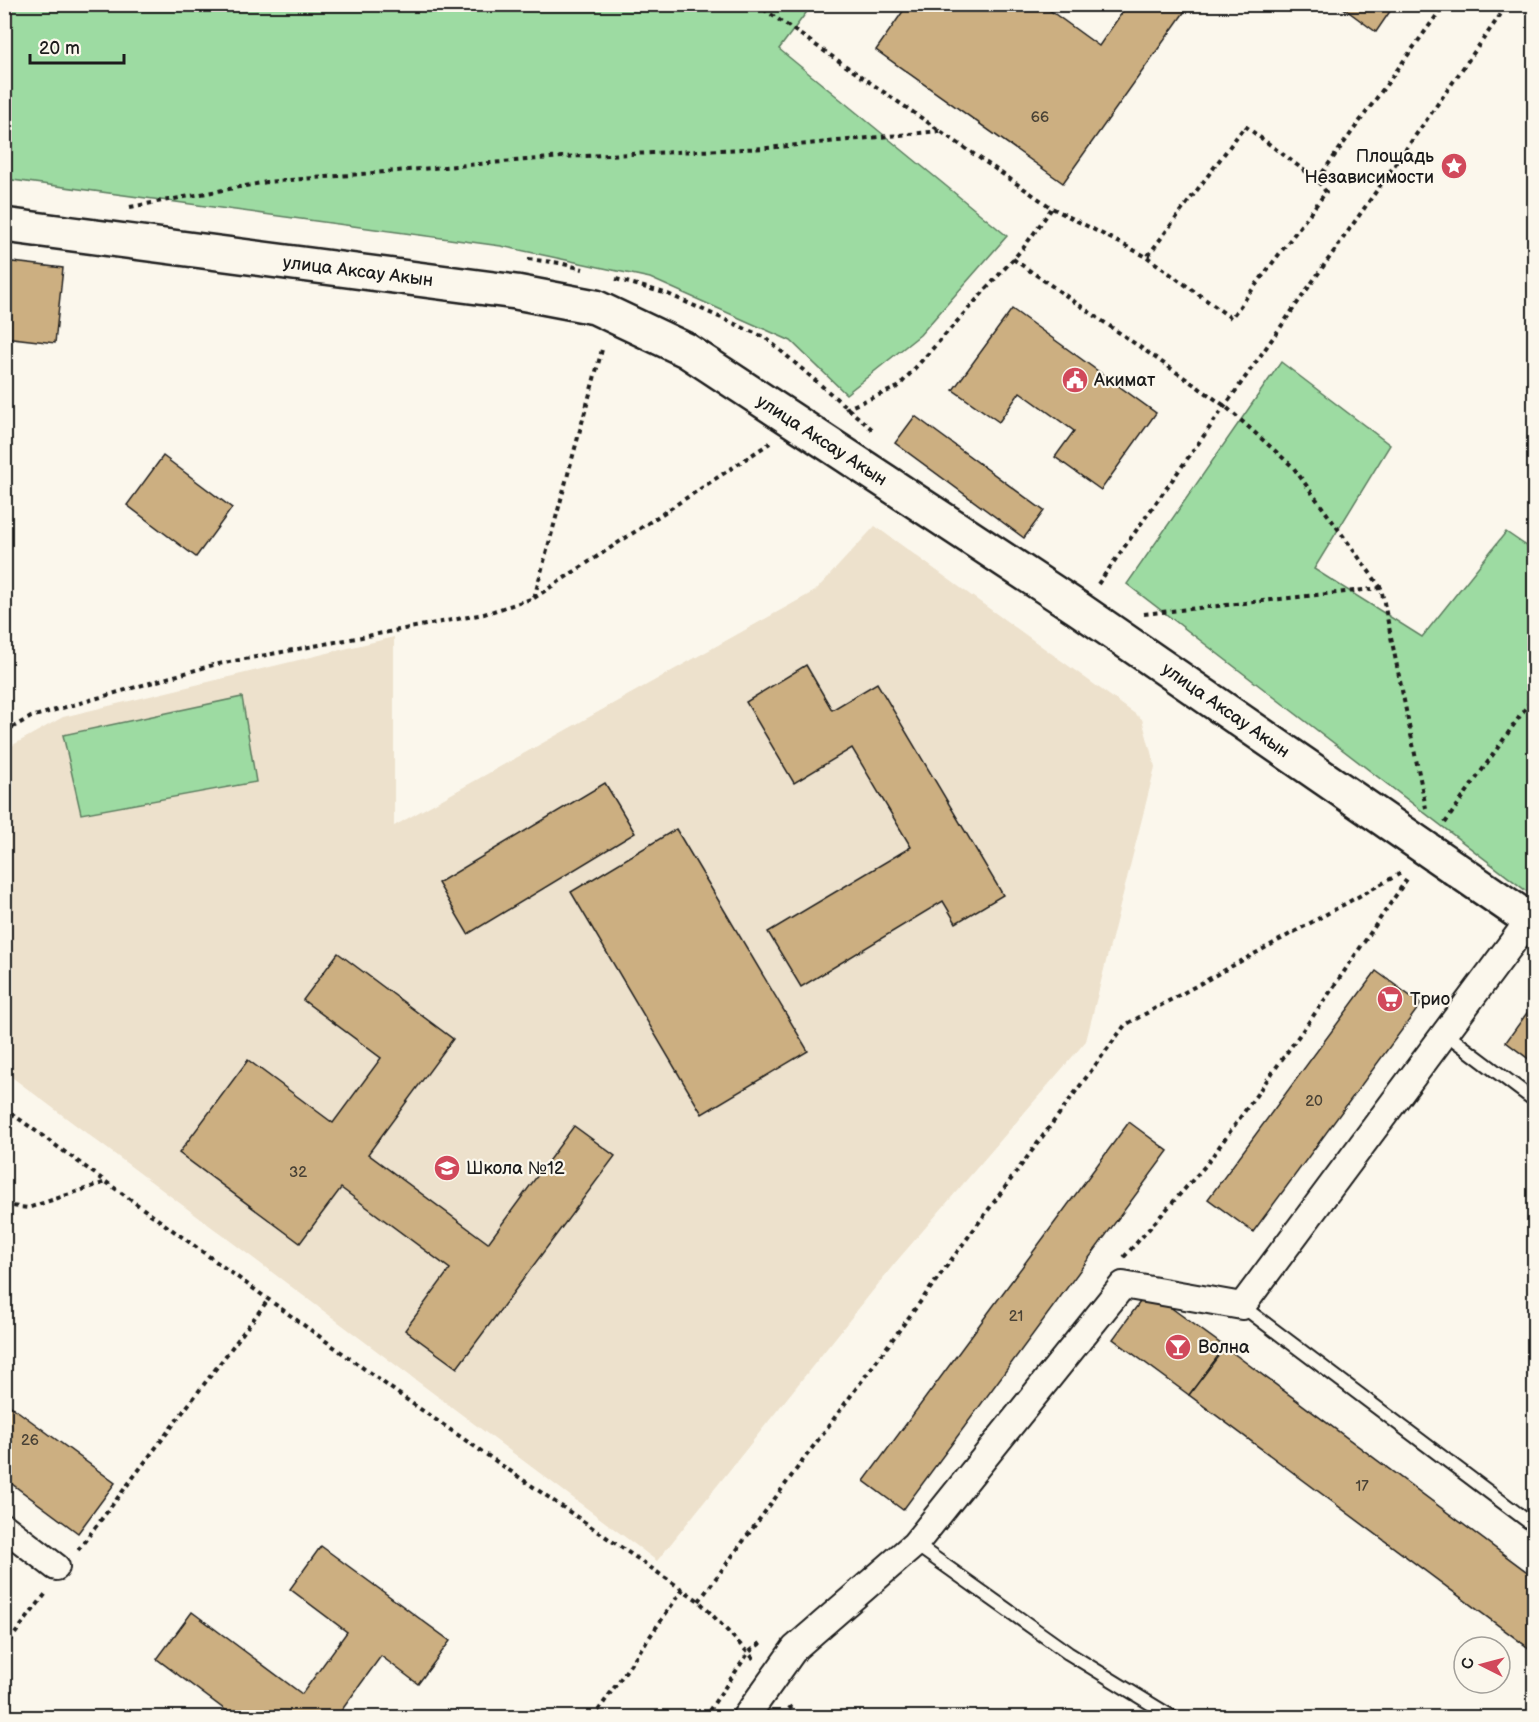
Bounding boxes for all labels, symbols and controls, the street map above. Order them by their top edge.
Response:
scale bar [30,27,124,65]
text: 20 m [39,38,80,59]
house number: 66 [1031,108,1049,127]
place label: Площадь Независимости [1304,146,1434,188]
place icon: Площадь Независимости [1439,151,1469,181]
street label: улица Аксау Акын [282,252,434,291]
public building icon: Акимат [1060,365,1090,395]
place label: Акимат [1093,370,1156,391]
street label: улица Аксау Акын [753,390,891,490]
street label: улица Аксау Акын [1158,658,1294,762]
supermarket icon: Трио [1375,984,1405,1014]
place label: Трио [1410,989,1450,1010]
house number: 20 [1305,1092,1323,1111]
school or university icon: Школа №12 [432,1153,462,1183]
place label: Школа №12 [466,1158,565,1179]
house number: 32 [289,1163,307,1182]
house number: 21 [1009,1307,1023,1326]
bar icon: Волна [1163,1332,1193,1362]
place label: Волна [1198,1337,1250,1358]
house number: 26 [21,1431,39,1450]
house number: 17 [1355,1477,1369,1496]
north arrow [1452,1635,1512,1695]
text: С [1459,1657,1479,1670]

